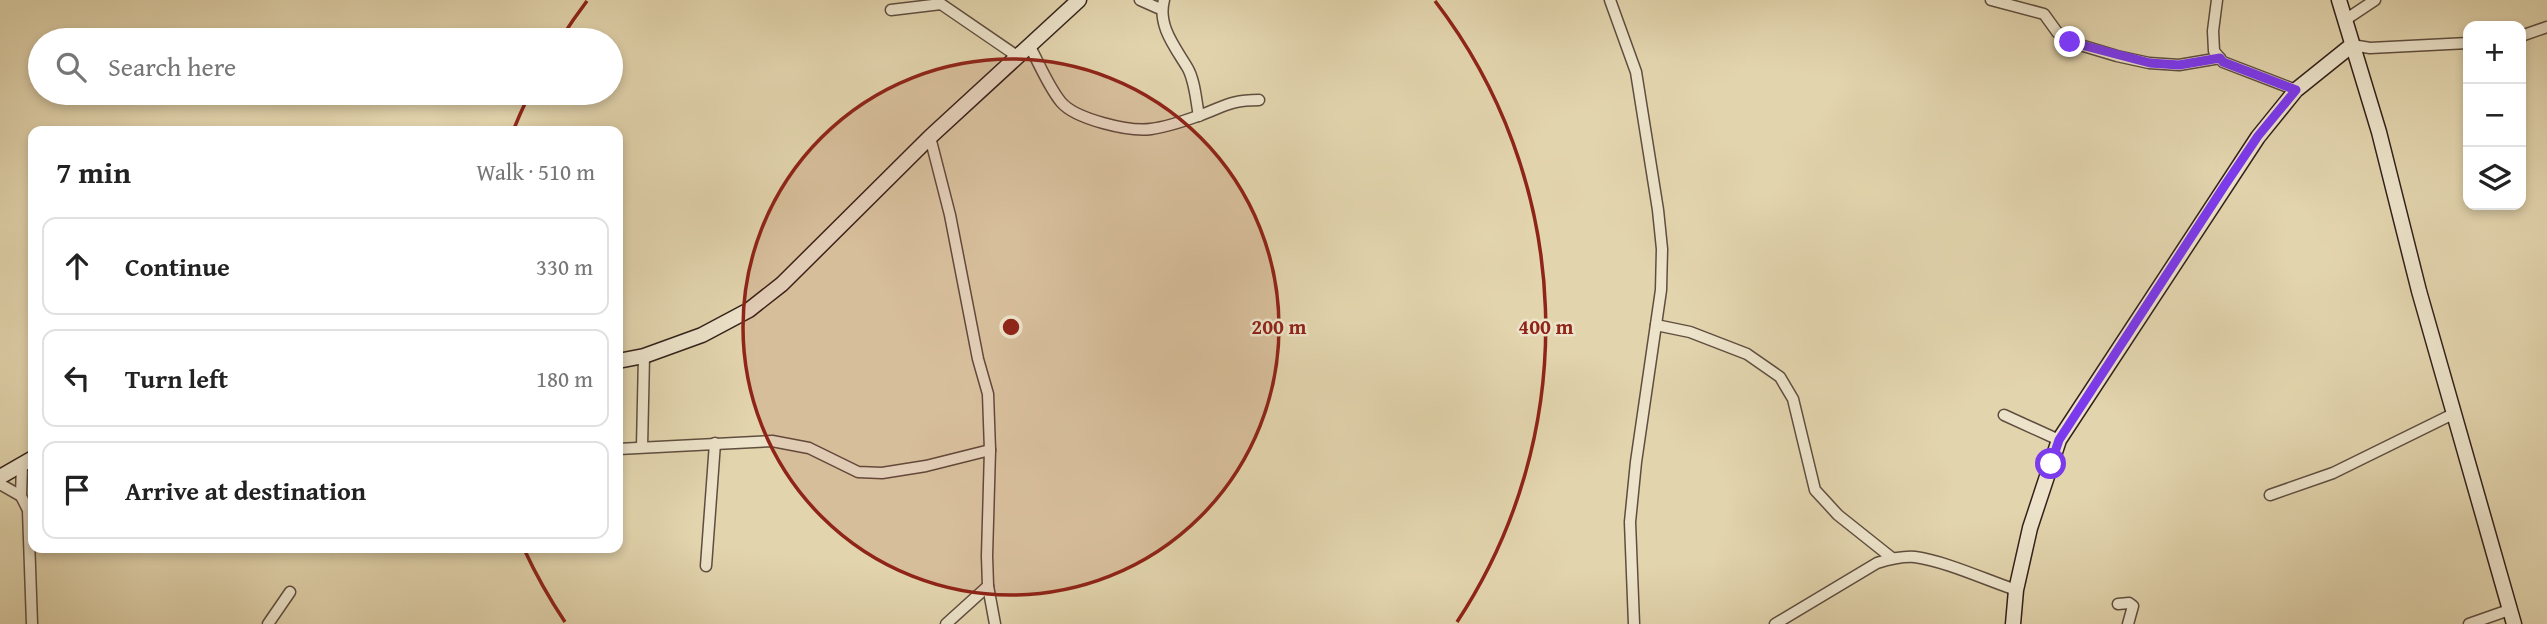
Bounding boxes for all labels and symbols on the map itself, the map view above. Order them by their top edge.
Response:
route end [2054,26,2085,57]
text: 200 m [1251,311,1307,342]
text: 400 m [1518,311,1574,342]
centre of rings [999,315,1023,339]
route start [2035,448,2066,479]

